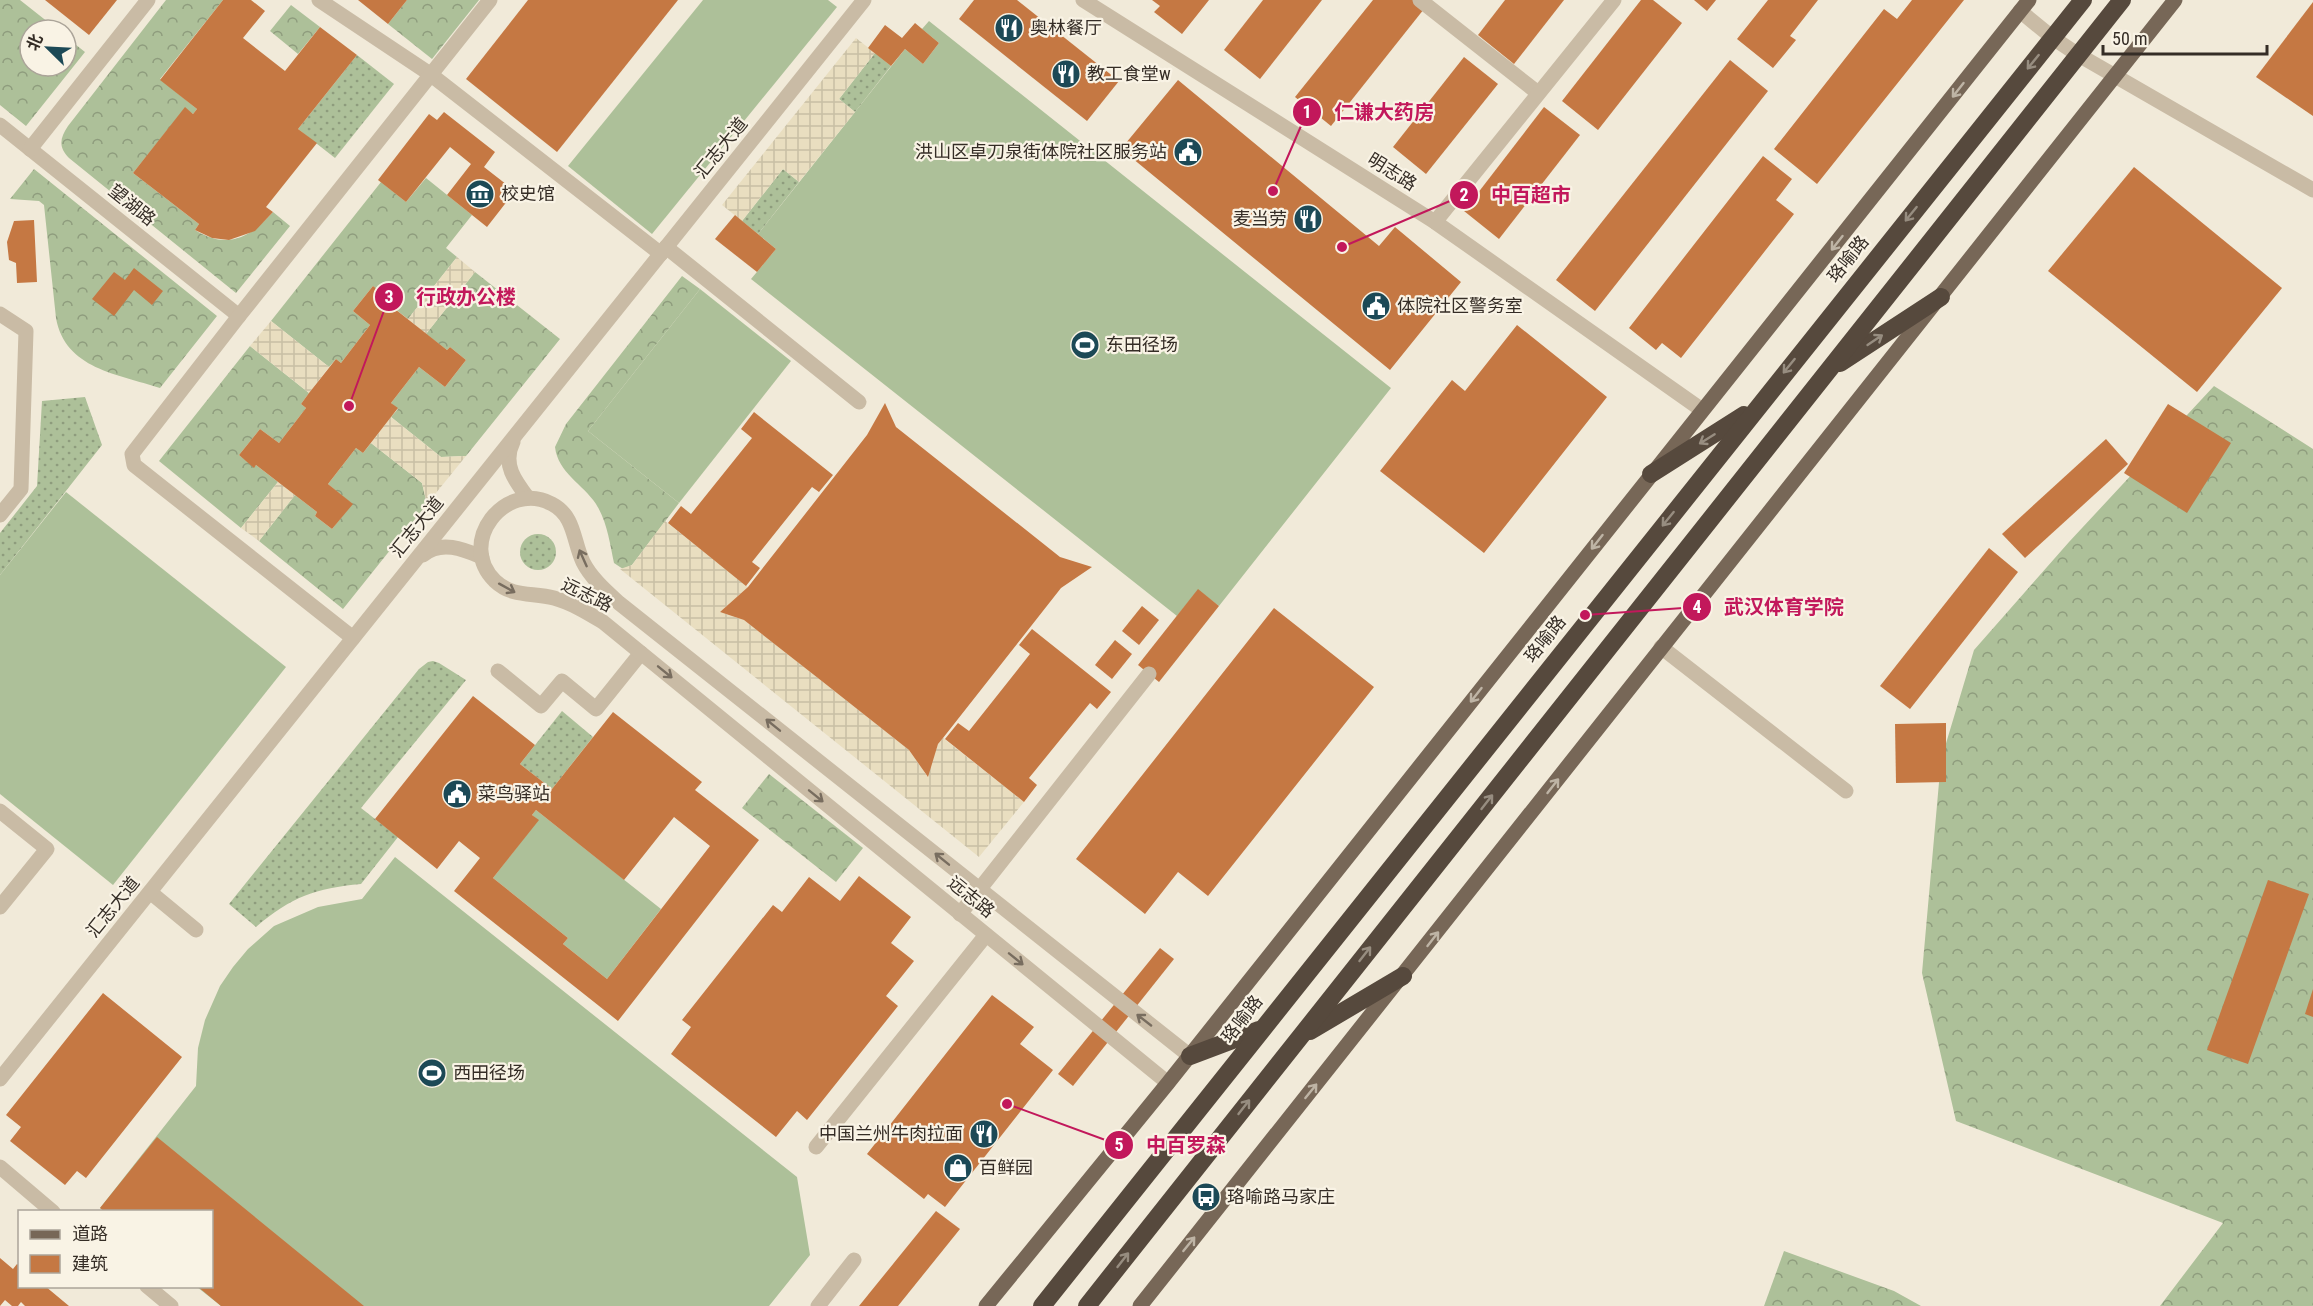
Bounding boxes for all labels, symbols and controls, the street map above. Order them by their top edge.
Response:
restaurant icon: 奥林餐厅 [993,12,1025,44]
place label: 奥林餐厅 [1030,17,1102,38]
north arrow [18,18,78,78]
scale bar [2103,18,2266,56]
text: 50 m [2112,28,2147,49]
text: 北 [23,31,47,53]
one-way arrow [2027,54,2040,70]
restaurant icon: 教工食堂w [1050,58,1082,90]
place label: 教工食堂w [1087,63,1171,84]
one-way arrow [1951,82,1964,98]
callout: 仁谦大药房 [1292,93,1446,131]
text: 仁谦大药房 [1334,100,1434,124]
text: 1 [1302,101,1312,122]
street label: 汇志大道 [690,113,751,182]
public building icon: 洪山区卓刀泉街体院社区服务站 [1172,136,1204,168]
place label: 洪山区卓刀泉街体院社区服务站 [915,141,1167,162]
street label: 明志路 [1364,148,1421,195]
callout: 中百超市 [1449,176,1583,214]
museum icon: 校史馆 [464,178,496,210]
street label: 望湖路 [105,179,160,230]
place label: 校史馆 [501,183,555,204]
text: 中百超市 [1491,183,1571,207]
text: 2 [1459,184,1469,205]
restaurant icon: 麦当劳 [1292,203,1324,235]
one-way arrow [1905,206,1918,222]
place label: 麦当劳 [1233,208,1287,229]
street label: 珞喻路 [1822,231,1873,286]
one-way arrow [1831,235,1844,251]
callout: 行政办公楼 [374,278,528,316]
text: 行政办公楼 [416,285,516,309]
text: 3 [384,286,394,307]
public building icon: 体院社区警务室 [1360,290,1392,322]
place label: 体院社区警务室 [1397,295,1523,316]
sports icon: 东田径场 [1069,329,1101,361]
place label: 东田径场 [1106,334,1178,355]
one-way arrow [1866,334,1883,346]
one-way arrow [1783,358,1796,374]
one-way arrow [1699,433,1715,445]
street label: 汇志大道 [386,492,447,561]
one-way arrow [1661,511,1674,527]
one-way arrow [1591,534,1604,550]
one-way arrow [576,549,588,567]
street label: 远志路 [558,573,616,616]
one-way arrow [498,582,515,594]
callout: 武汉体育学院 [1682,588,1856,626]
text: 武汉体育学院 [1724,595,1844,619]
text: 4 [1692,596,1702,617]
street label: 珞喻路 [1519,611,1570,666]
one-way arrow [657,666,673,679]
one-way arrow [1469,687,1482,703]
one-way arrow [765,719,781,732]
public building icon: 菜鸟驿站 [441,778,473,810]
one-way arrow [1547,778,1560,794]
place label: 菜鸟驿站 [478,783,550,804]
one-way arrow [808,789,824,802]
one-way arrow [1480,794,1493,810]
one-way arrow [934,853,950,866]
street label: 远志路 [944,871,999,922]
street label: 汇志大道 [82,872,143,941]
one-way arrow [1426,931,1439,947]
one-way arrow [1359,947,1372,963]
one-way arrow [1008,952,1023,966]
street label: 珞喻路 [1217,991,1267,1046]
one-way arrow [1136,1013,1152,1026]
sports icon: 西田径场 [416,1057,448,1089]
place label: 西田径场 [453,1062,525,1083]
one-way arrow [1305,1084,1318,1100]
one-way arrow [1238,1099,1251,1115]
restaurant icon: 中国兰州牛肉拉面 [968,1118,1000,1150]
place label: 中国兰州牛肉拉面 [819,1123,963,1144]
callout: 中百罗森 [1104,1126,1238,1164]
text: 中百罗森 [1146,1133,1226,1157]
text: 5 [1114,1134,1124,1155]
shop icon: 百鲜园 [942,1152,974,1184]
place label: 百鲜园 [979,1157,1033,1178]
bus stop icon: 珞喻路马家庄 [1190,1181,1222,1213]
place label: 珞喻路马家庄 [1227,1186,1335,1207]
legend [18,1210,213,1288]
text: 道路 [72,1223,108,1244]
one-way arrow [1183,1236,1196,1252]
one-way arrow [1117,1252,1130,1268]
text: 建筑 [72,1253,108,1274]

